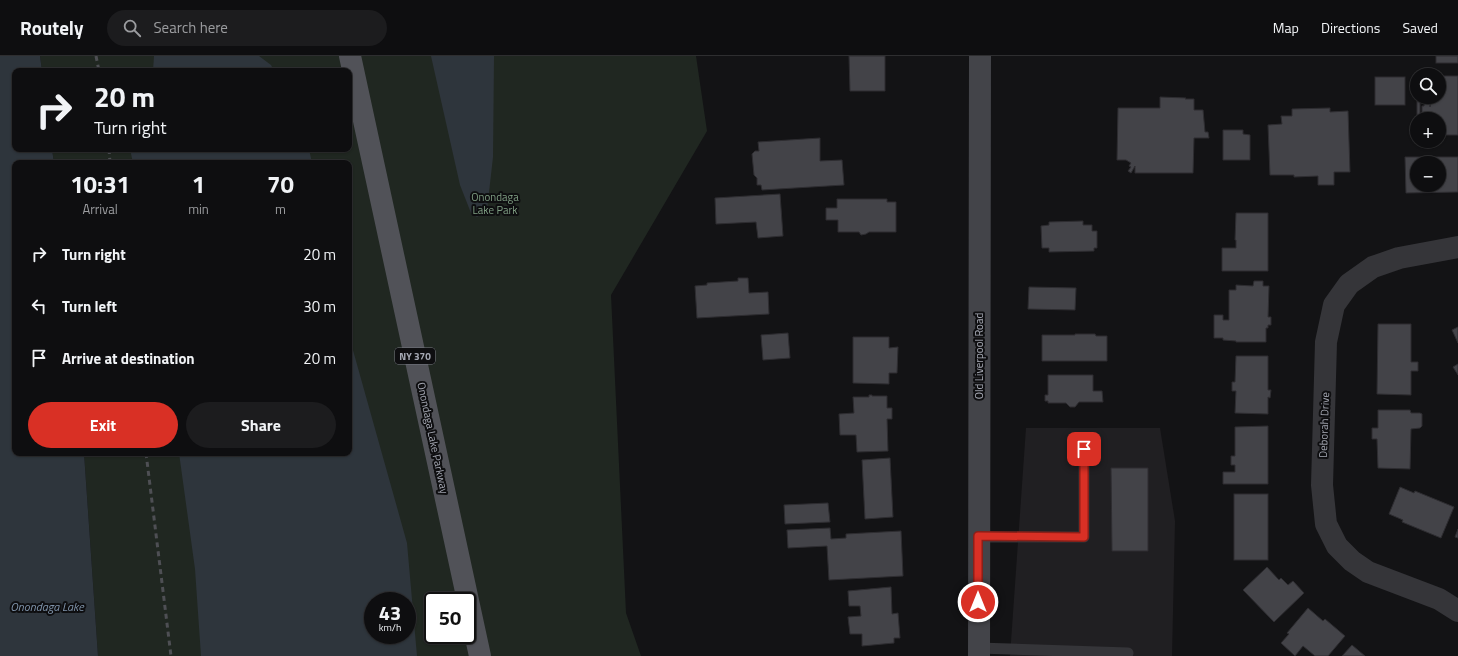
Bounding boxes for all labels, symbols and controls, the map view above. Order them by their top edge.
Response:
search box [107,10,387,46]
text: Routely [20,13,83,42]
text: Search here [153,16,228,39]
icon: search [121,17,143,39]
text: Map [1273,17,1299,38]
text: Directions [1321,17,1380,38]
text: Saved [1402,17,1438,38]
map controls [1410,68,1446,192]
button: search [1410,68,1446,104]
text: 20 m [94,75,155,118]
icon: right [28,84,80,136]
button: + [1410,112,1446,148]
text: Turn right [94,114,167,141]
button: − [1410,156,1446,192]
text: 10:31 [70,166,130,202]
text: 1 [192,166,205,202]
text: 70 [267,166,294,202]
park label: Onondaga Lake Park [471,189,519,218]
text: Arrival [82,199,118,219]
text: min [188,199,209,219]
text: m [275,199,286,219]
icon: right [28,243,50,265]
text: Turn right [62,243,126,266]
text: 20 m [303,243,336,266]
icon: left [28,295,50,317]
text: Turn left [62,295,117,318]
text: 30 m [303,295,336,318]
street label: Old Liverpool Road [971,313,987,399]
icon: arrive [28,347,50,369]
text: Arrive at destination [62,347,195,370]
text: 20 m [303,347,336,370]
road number: NY 370 [395,348,435,364]
street label: Onondaga Lake Parkway [413,381,453,496]
street label: Deborah Drive [1315,391,1333,458]
button: Exit [28,402,178,448]
button: Share [186,402,336,448]
pin [1067,432,1101,466]
icon: arrive [1073,438,1095,460]
position arrow [957,581,999,623]
speed limit sign: 50 [424,592,476,644]
water label: Onondaga Lake [10,597,85,616]
text: 43 [379,597,401,628]
text: km/h [379,620,401,635]

